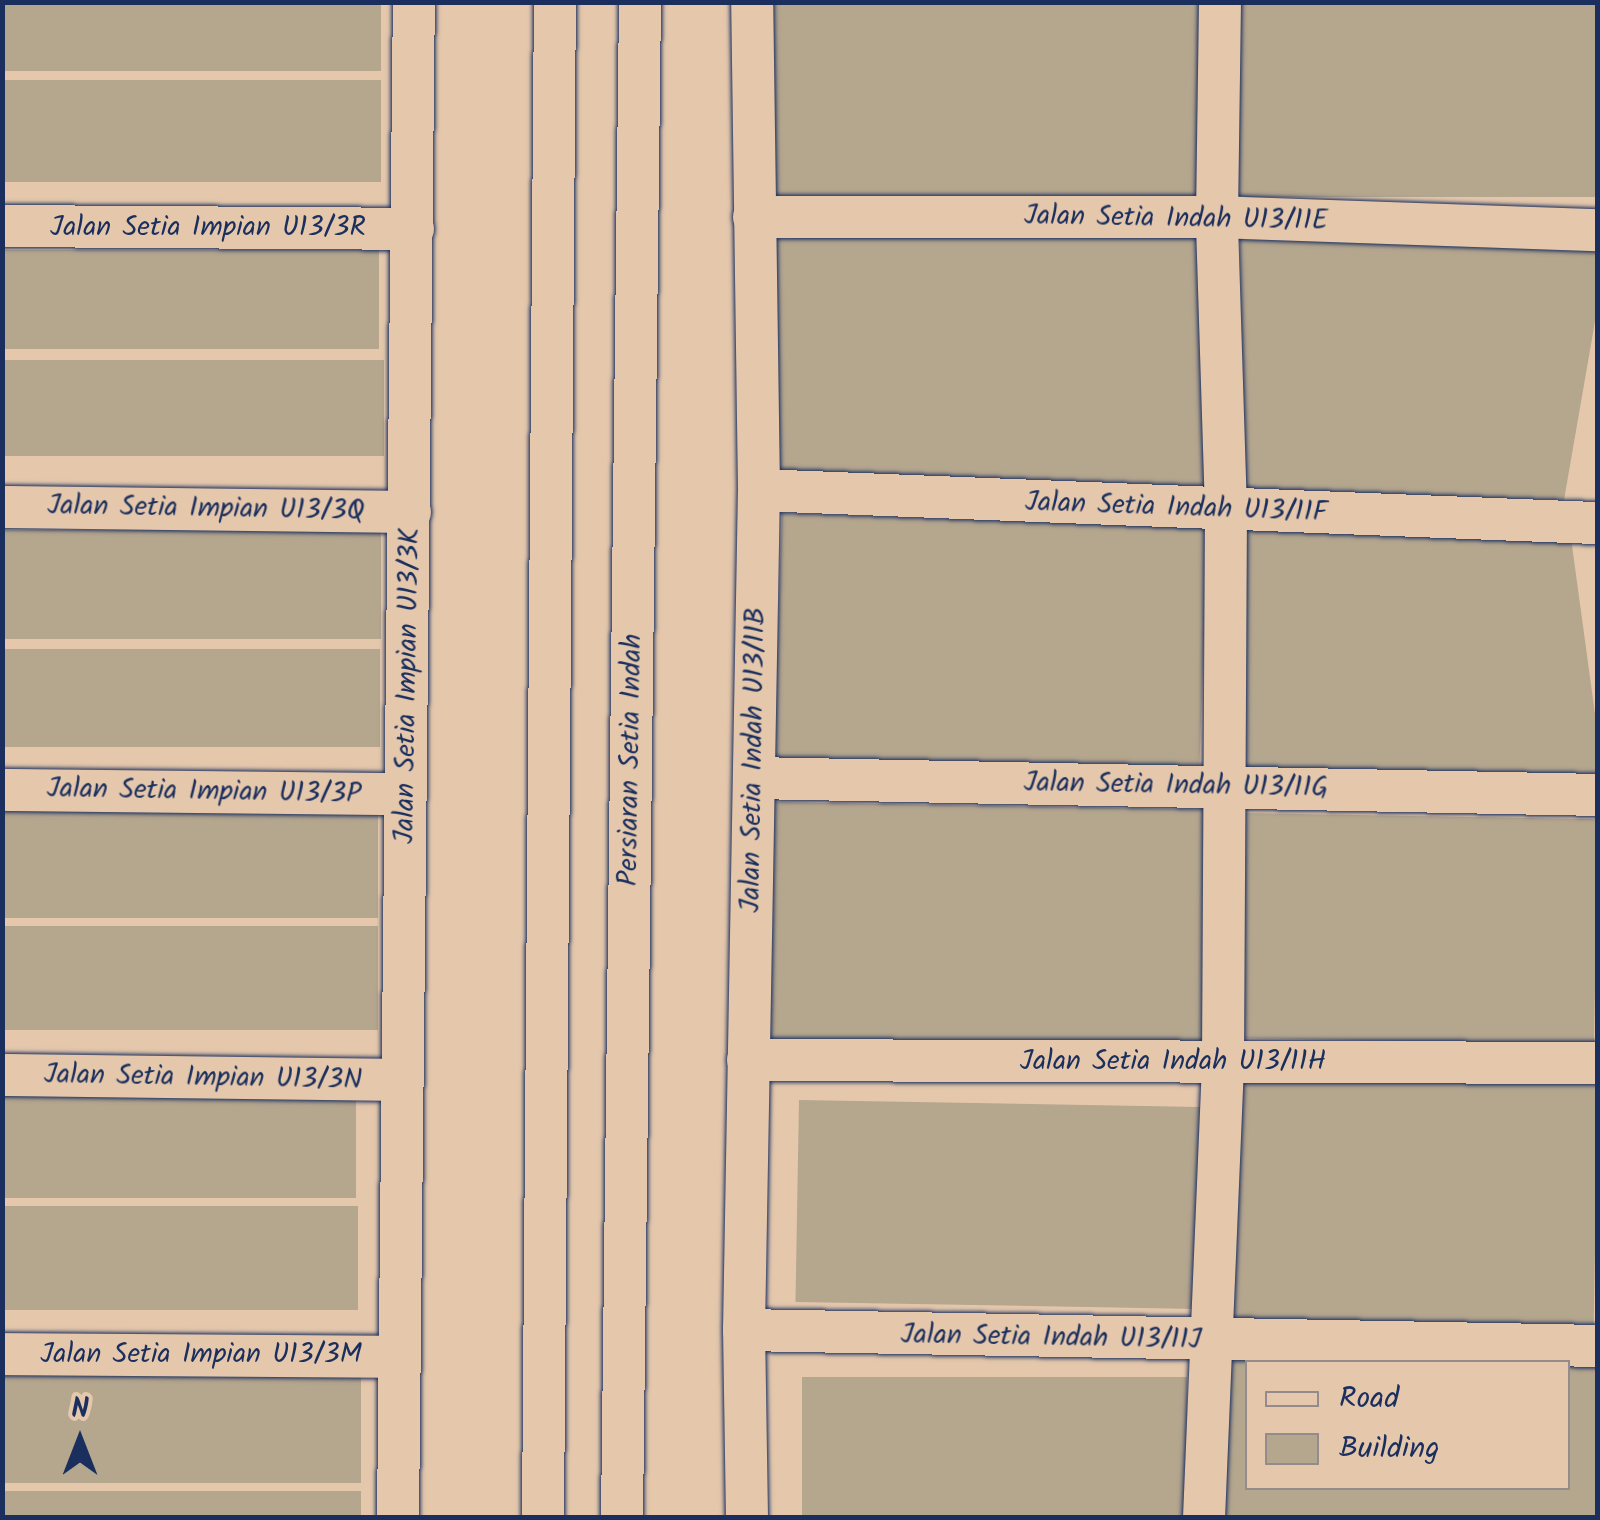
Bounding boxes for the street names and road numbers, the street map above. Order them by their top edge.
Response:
street label: Jalan Setia Indah U13/11E [1024,200,1328,238]
street label: Jalan Setia Impian U13/3R [50,211,366,245]
street label: Jalan Setia Indah U13/11F [1024,486,1328,530]
street label: Jalan Setia Impian U13/3Q [47,489,365,529]
street label: Jalan Setia Impian U13/3K [388,528,428,844]
street label: Jalan Setia Indah U13/11B [735,607,773,913]
street label: Persiaran Setia Indah [612,634,650,886]
street label: Jalan Setia Indah U13/11G [1023,767,1329,805]
street label: Jalan Setia Impian U13/3P [46,772,362,812]
street label: Jalan Setia Indah U13/11H [1020,1045,1326,1079]
street label: Jalan Setia Impian U13/3N [44,1058,362,1098]
street label: Jalan Setia Indah U13/11J [900,1319,1202,1357]
street label: Jalan Setia Impian U13/3M [40,1338,362,1372]

